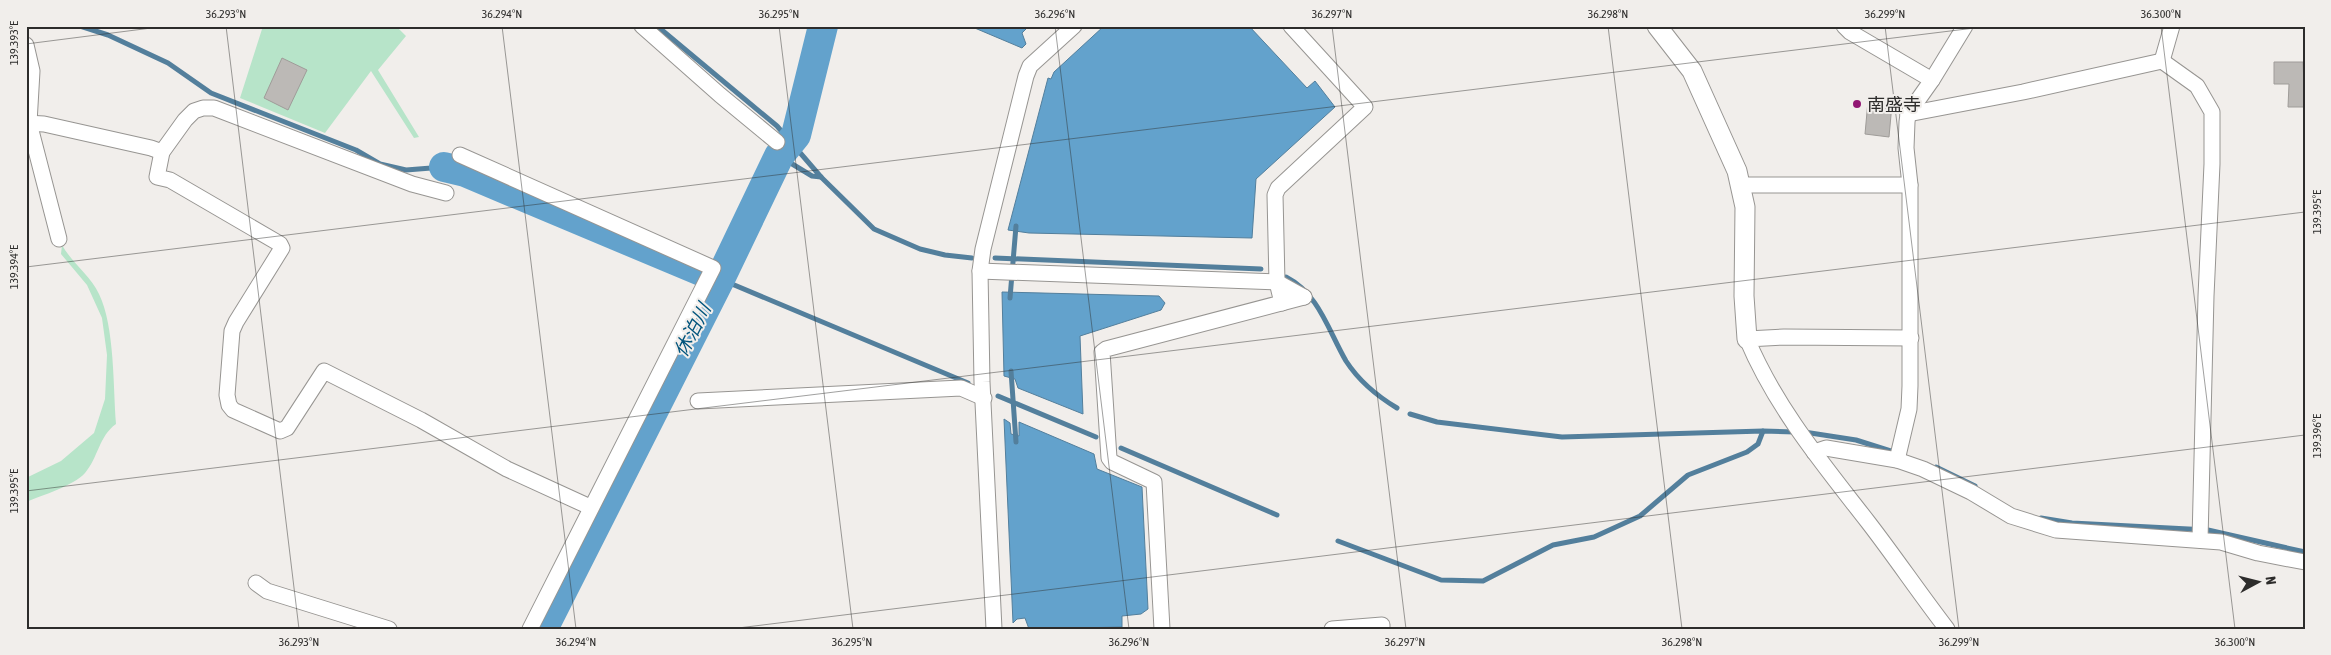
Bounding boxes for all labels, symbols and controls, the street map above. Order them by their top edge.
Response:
text: 36.293°N [206,7,246,21]
text: 36.294°N [482,7,522,21]
text: 36.295°N [759,7,799,21]
text: 36.296°N [1035,7,1075,21]
text: 36.297°N [1312,7,1352,21]
text: 36.298°N [1588,7,1628,21]
text: 36.299°N [1865,7,1905,21]
text: 36.300°N [2141,7,2181,21]
text: 139.393°E [7,21,21,65]
place label: 南盛寺 [1867,94,1921,115]
marker: 南盛寺 [1851,98,1863,110]
text: 139.395°E [2310,190,2324,234]
text: 139.394°E [7,245,21,289]
water label: 休泊川 [669,298,716,360]
text: 139.396°E [2310,414,2324,458]
text: 139.395°E [7,469,21,513]
north arrow [2234,558,2284,608]
text: N [2262,575,2279,585]
text: 36.293°N [279,635,319,649]
text: 36.294°N [556,635,596,649]
text: 36.295°N [832,635,872,649]
text: 36.296°N [1109,635,1149,649]
text: 36.297°N [1385,635,1425,649]
text: 36.298°N [1662,635,1702,649]
text: 36.299°N [1939,635,1979,649]
text: 36.300°N [2215,635,2255,649]

